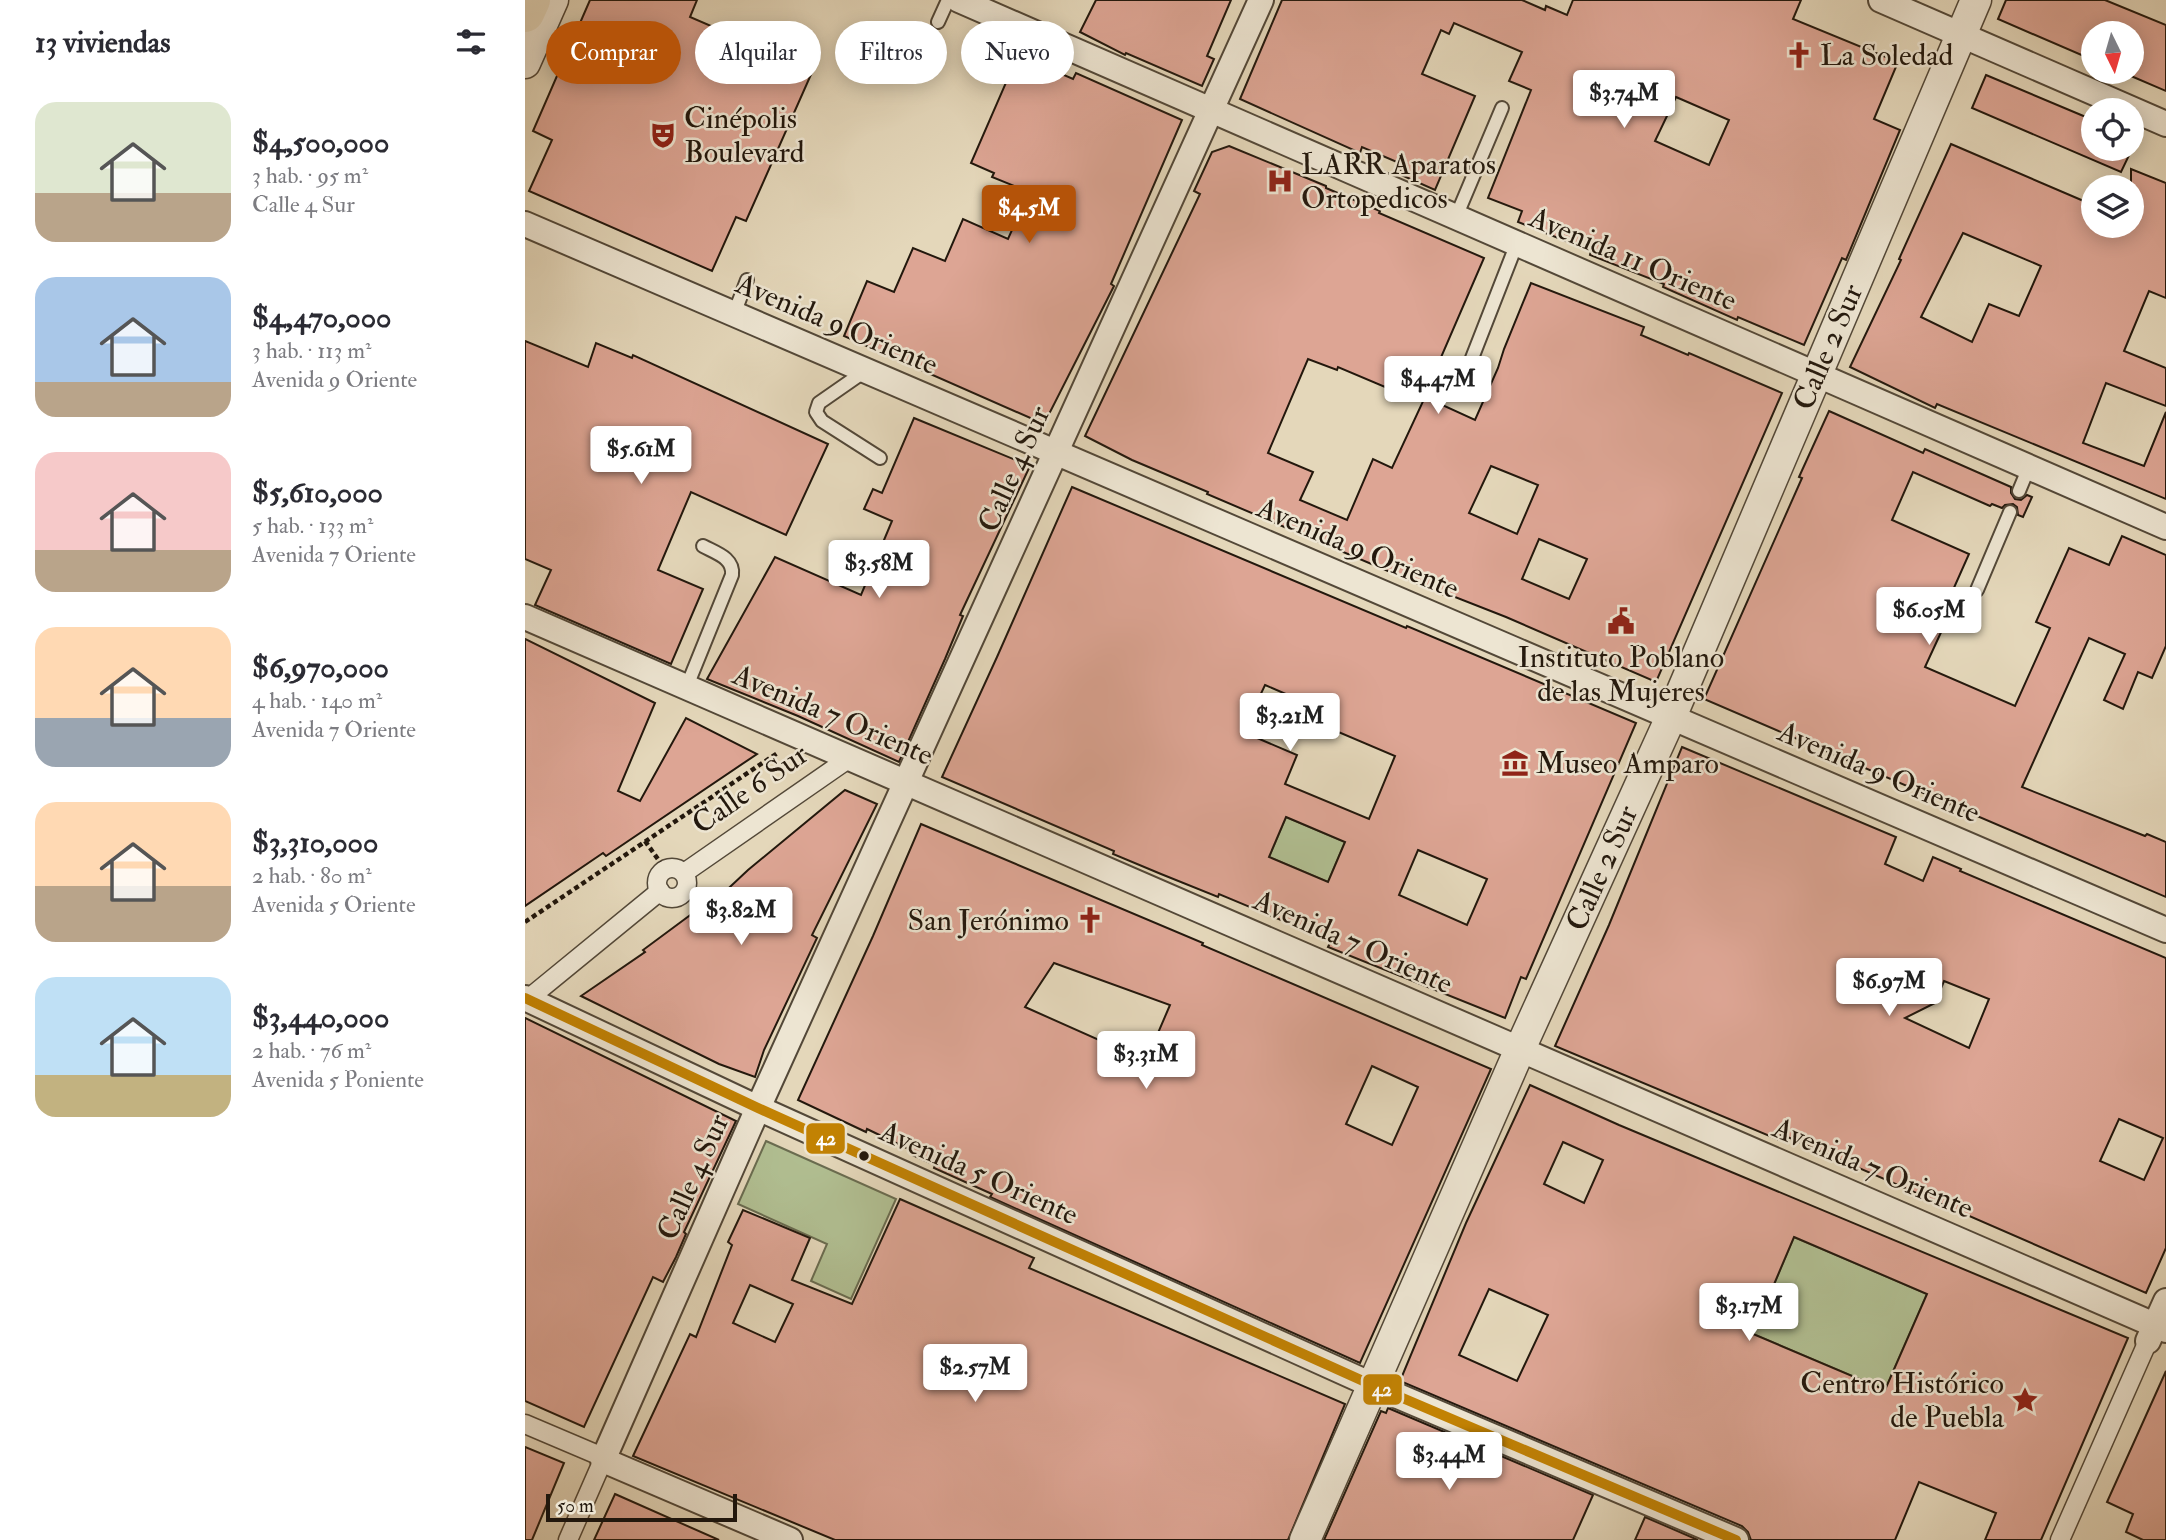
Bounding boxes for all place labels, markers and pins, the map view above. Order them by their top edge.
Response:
place label: La Soledad [1820,37,1954,74]
church icon: La Soledad [1784,40,1814,70]
pin: $3.74M [1567,71,1681,130]
place label: Cinépolis Boulevard [684,100,805,171]
theatre icon: Cinépolis Boulevard [648,120,678,150]
place label: LARR Aparatos Ortopedicos [1301,146,1496,217]
hospital icon: LARR Aparatos Ortopedicos [1265,166,1295,196]
pin: $4.5M [980,186,1078,245]
pin: $4.47M [1381,356,1495,416]
pin: $5.61M [584,426,698,486]
pin: $3.58M [822,540,936,600]
pin: $6.05M [1872,588,1986,647]
public building icon: Instituto Poblano de las Mujeres [1606,606,1636,636]
place label: Instituto Poblano de las Mujeres [1518,639,1724,710]
pin: $3.21M [1233,694,1347,753]
place label: Museo Amparo [1536,745,1719,782]
museum icon: Museo Amparo [1500,748,1530,778]
pin: $3.82M [684,888,798,947]
place label: San Jerónimo [907,902,1069,939]
church icon: San Jerónimo [1075,905,1105,935]
pin: $6.97M [1832,958,1946,1018]
pin: $3.31M [1089,1032,1203,1091]
unlabelled marker [857,1149,871,1163]
pin: $3.17M [1692,1284,1806,1343]
pin: $2.57M [918,1344,1032,1404]
place label: Centro Histórico de Puebla [1800,1365,2005,1436]
place icon: Centro Histórico de Puebla [2010,1385,2040,1415]
pin: $3.44M [1392,1432,1506,1492]

